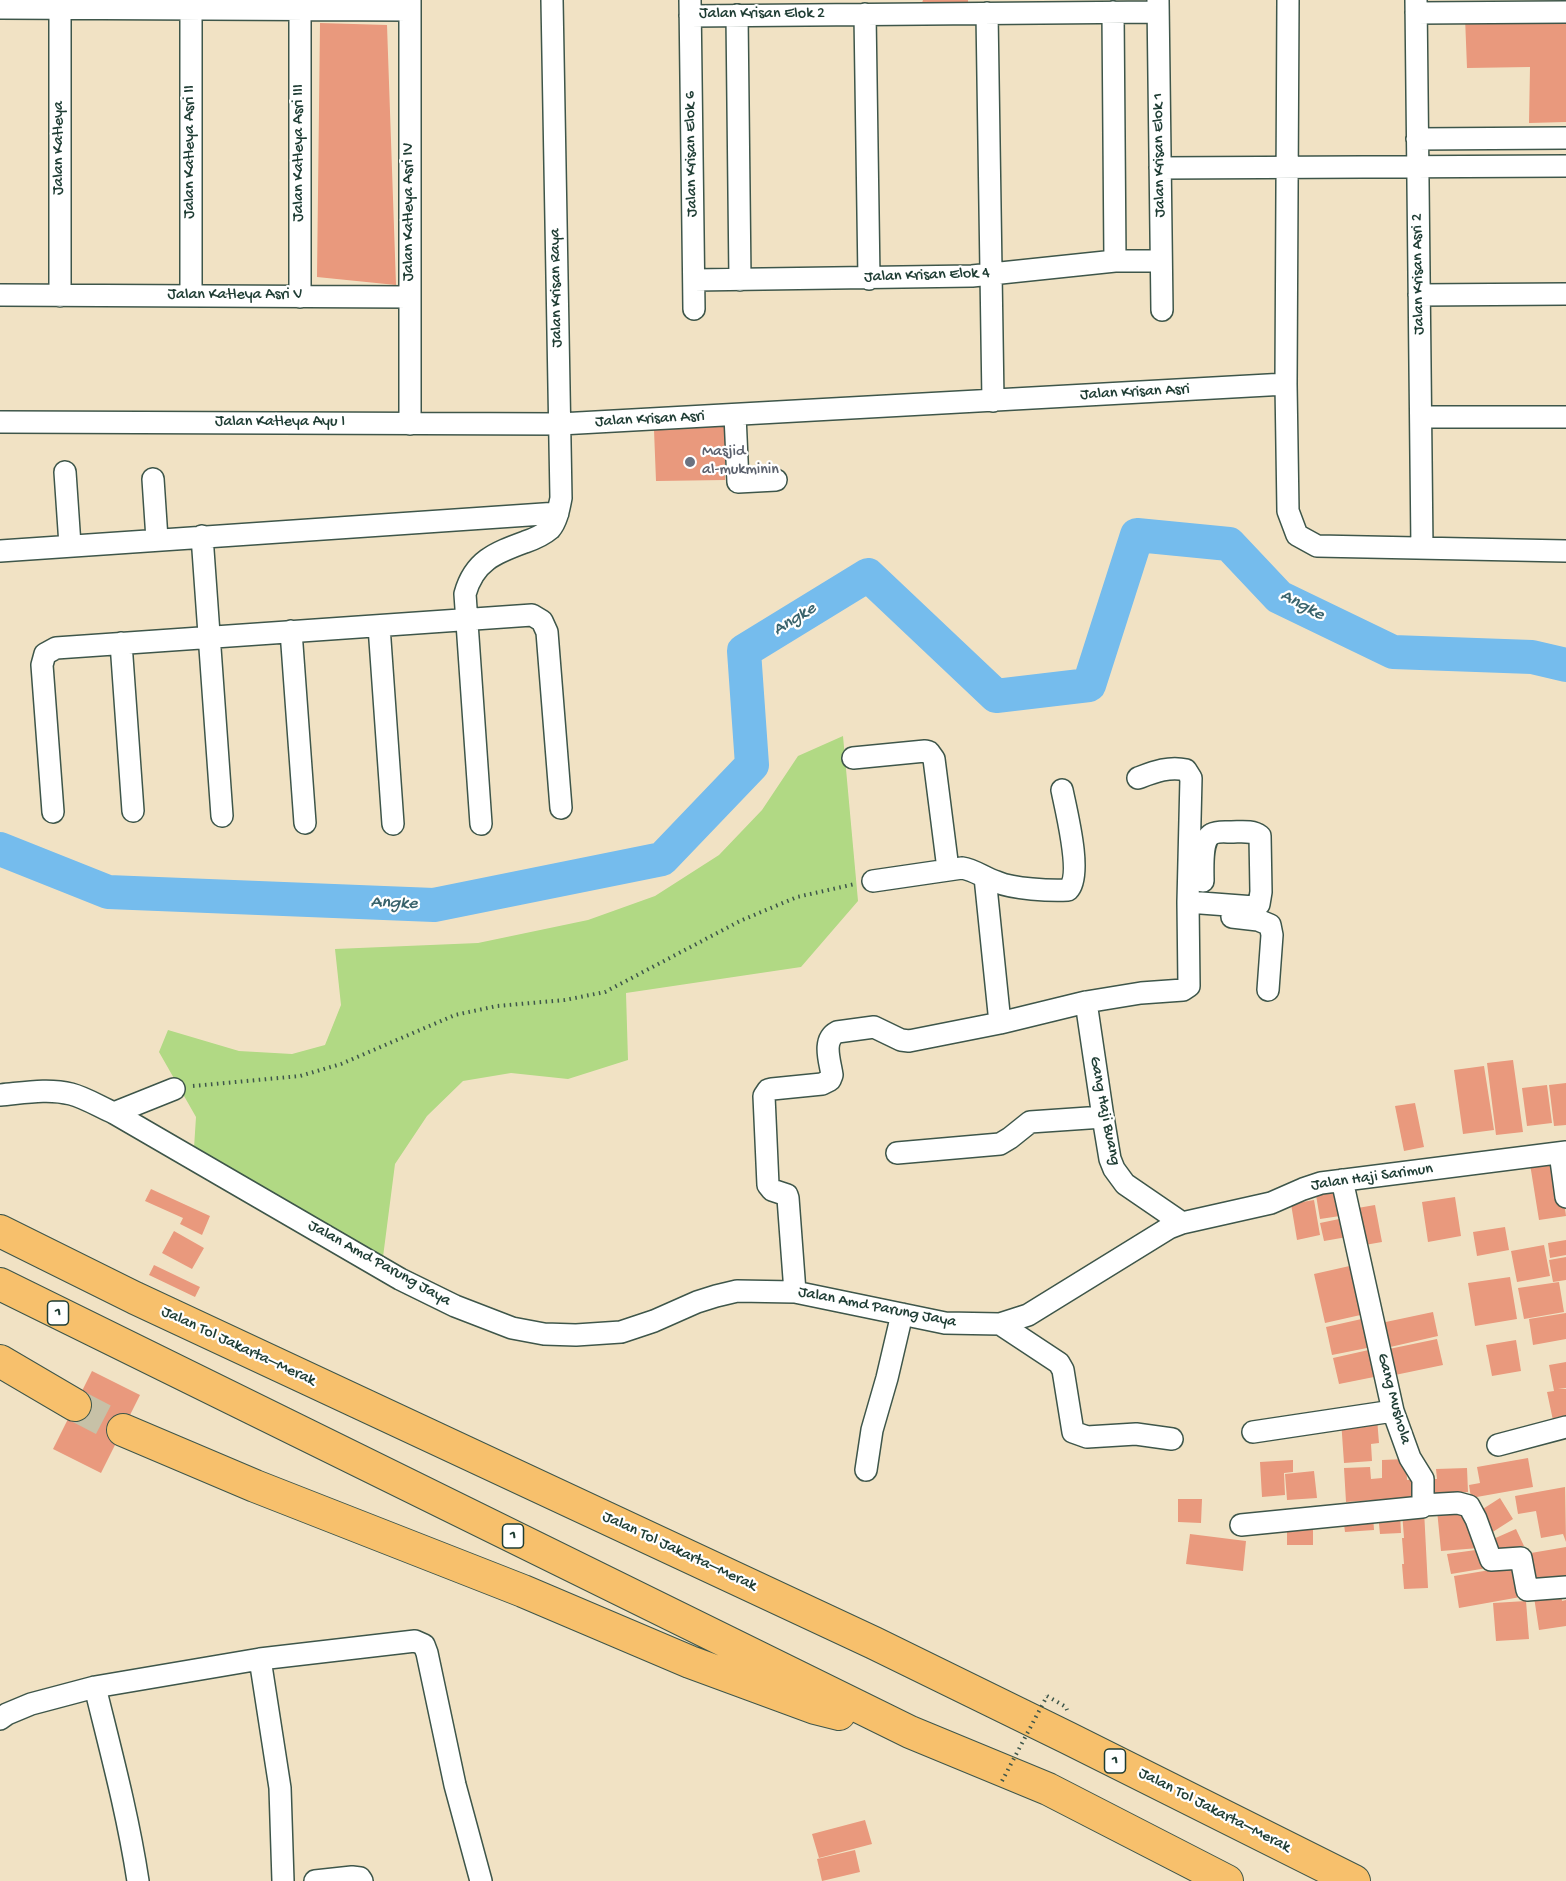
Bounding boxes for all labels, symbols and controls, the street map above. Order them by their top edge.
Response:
street label: Jalan Krisan Elok 2 [699,5,825,25]
street label: Jalan Katleya Asri III [290,84,310,222]
street label: Jalan Katleya Asri II [181,85,201,219]
street label: Jalan Krisan Elok 6 [681,91,703,217]
street label: Jalan Krisan Elok 1 [1149,93,1171,217]
street label: Jalan Katleya [50,101,70,195]
street label: Jalan Katleya Asri IV [400,143,420,281]
street label: Jalan Krisan Asri 2 [1408,213,1430,335]
street label: Jalan Krisan Raya [546,228,568,348]
street label: Jalan Krisan Elok 4 [864,264,990,288]
street label: Jalan Katleya Asri V [168,286,302,306]
street label: Jalan Krisan Asri [1080,381,1190,405]
street label: Jalan Krisan Asri [595,408,705,432]
street label: Jalan Katleya Ayu I [215,413,345,433]
place label: Masjid al-mukminin [702,443,779,481]
marker: Masjid al-mukminin [683,455,697,469]
water label: Angke [1276,585,1328,627]
water label: Angke [769,598,821,642]
water label: Angke [370,892,418,916]
street label: Gang Haji Buang [1084,1055,1124,1167]
street label: Jalan Haji Sarimun [1310,1160,1434,1196]
street label: Jalan Amd Parung Jaya [304,1217,454,1311]
street label: Jalan Amd Parung Jaya [796,1283,958,1333]
road number: 1 [48,1301,68,1325]
street label: Jalan Tol Jakarta–Merak [158,1303,318,1391]
street label: Gang Mushola [1372,1351,1414,1447]
street label: Jalan Tol Jakarta–Merak [599,1508,759,1596]
road number: 1 [502,1524,524,1548]
road number: 1 [1104,1749,1126,1773]
street label: Jalan Tol Jakarta–Merak [1135,1764,1293,1858]

